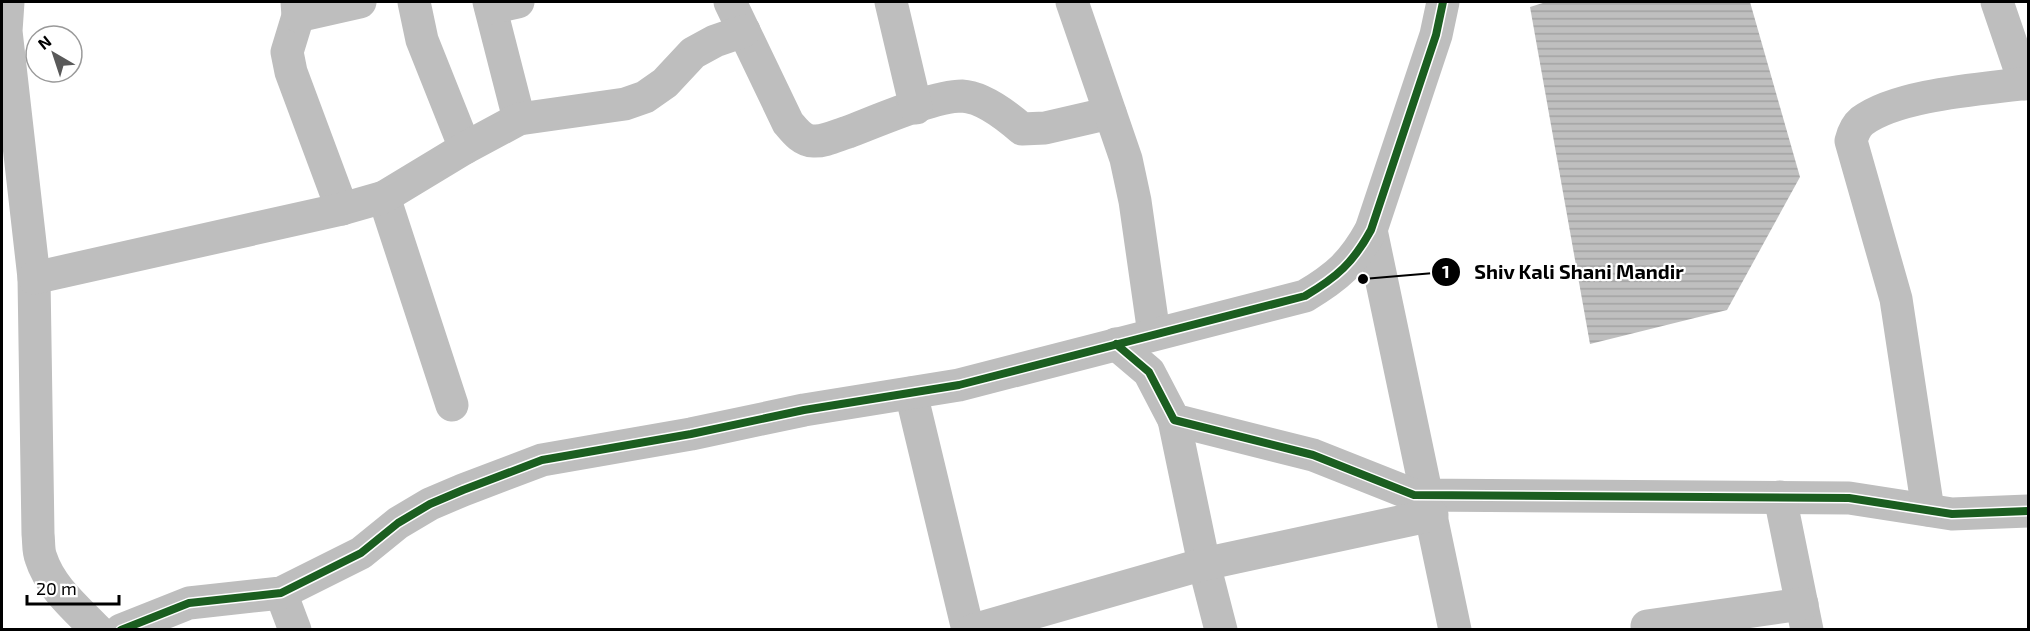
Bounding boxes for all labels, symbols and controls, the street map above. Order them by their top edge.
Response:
north arrow [24,24,84,84]
text: N [34,31,55,53]
callout: Shiv Kali Shani Mandir [1431,253,1696,291]
text: Shiv Kali Shani Mandir [1474,259,1684,283]
text: 1 [1442,260,1450,282]
scale bar [27,568,118,606]
text: 20 m [36,577,77,599]

